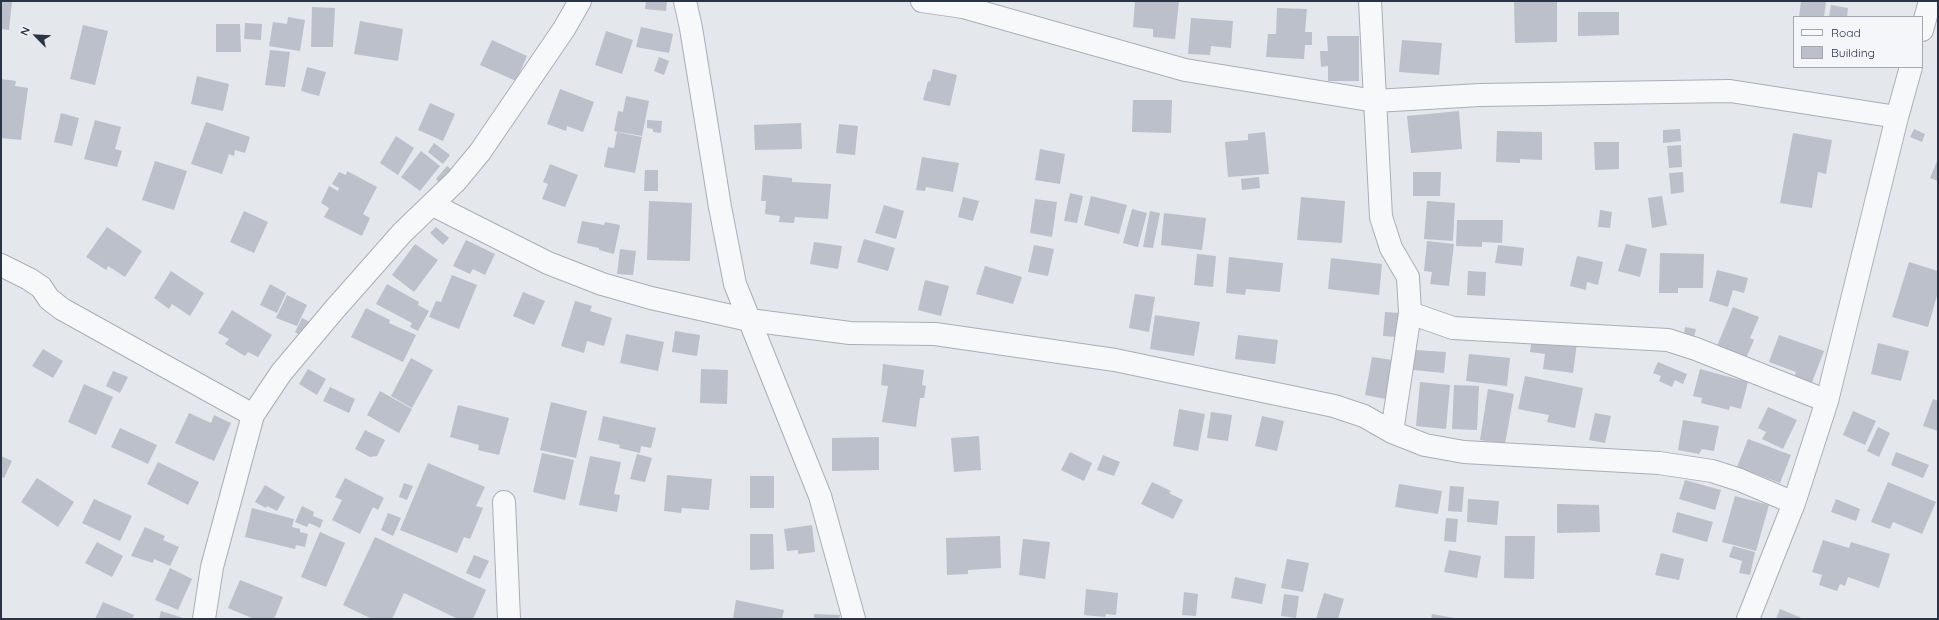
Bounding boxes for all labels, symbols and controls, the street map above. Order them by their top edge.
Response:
north arrow [16,16,56,56]
legend [1793,16,1923,68]
text: N [17,25,33,38]
text: Road [1831,25,1861,40]
text: Building [1831,45,1875,60]

